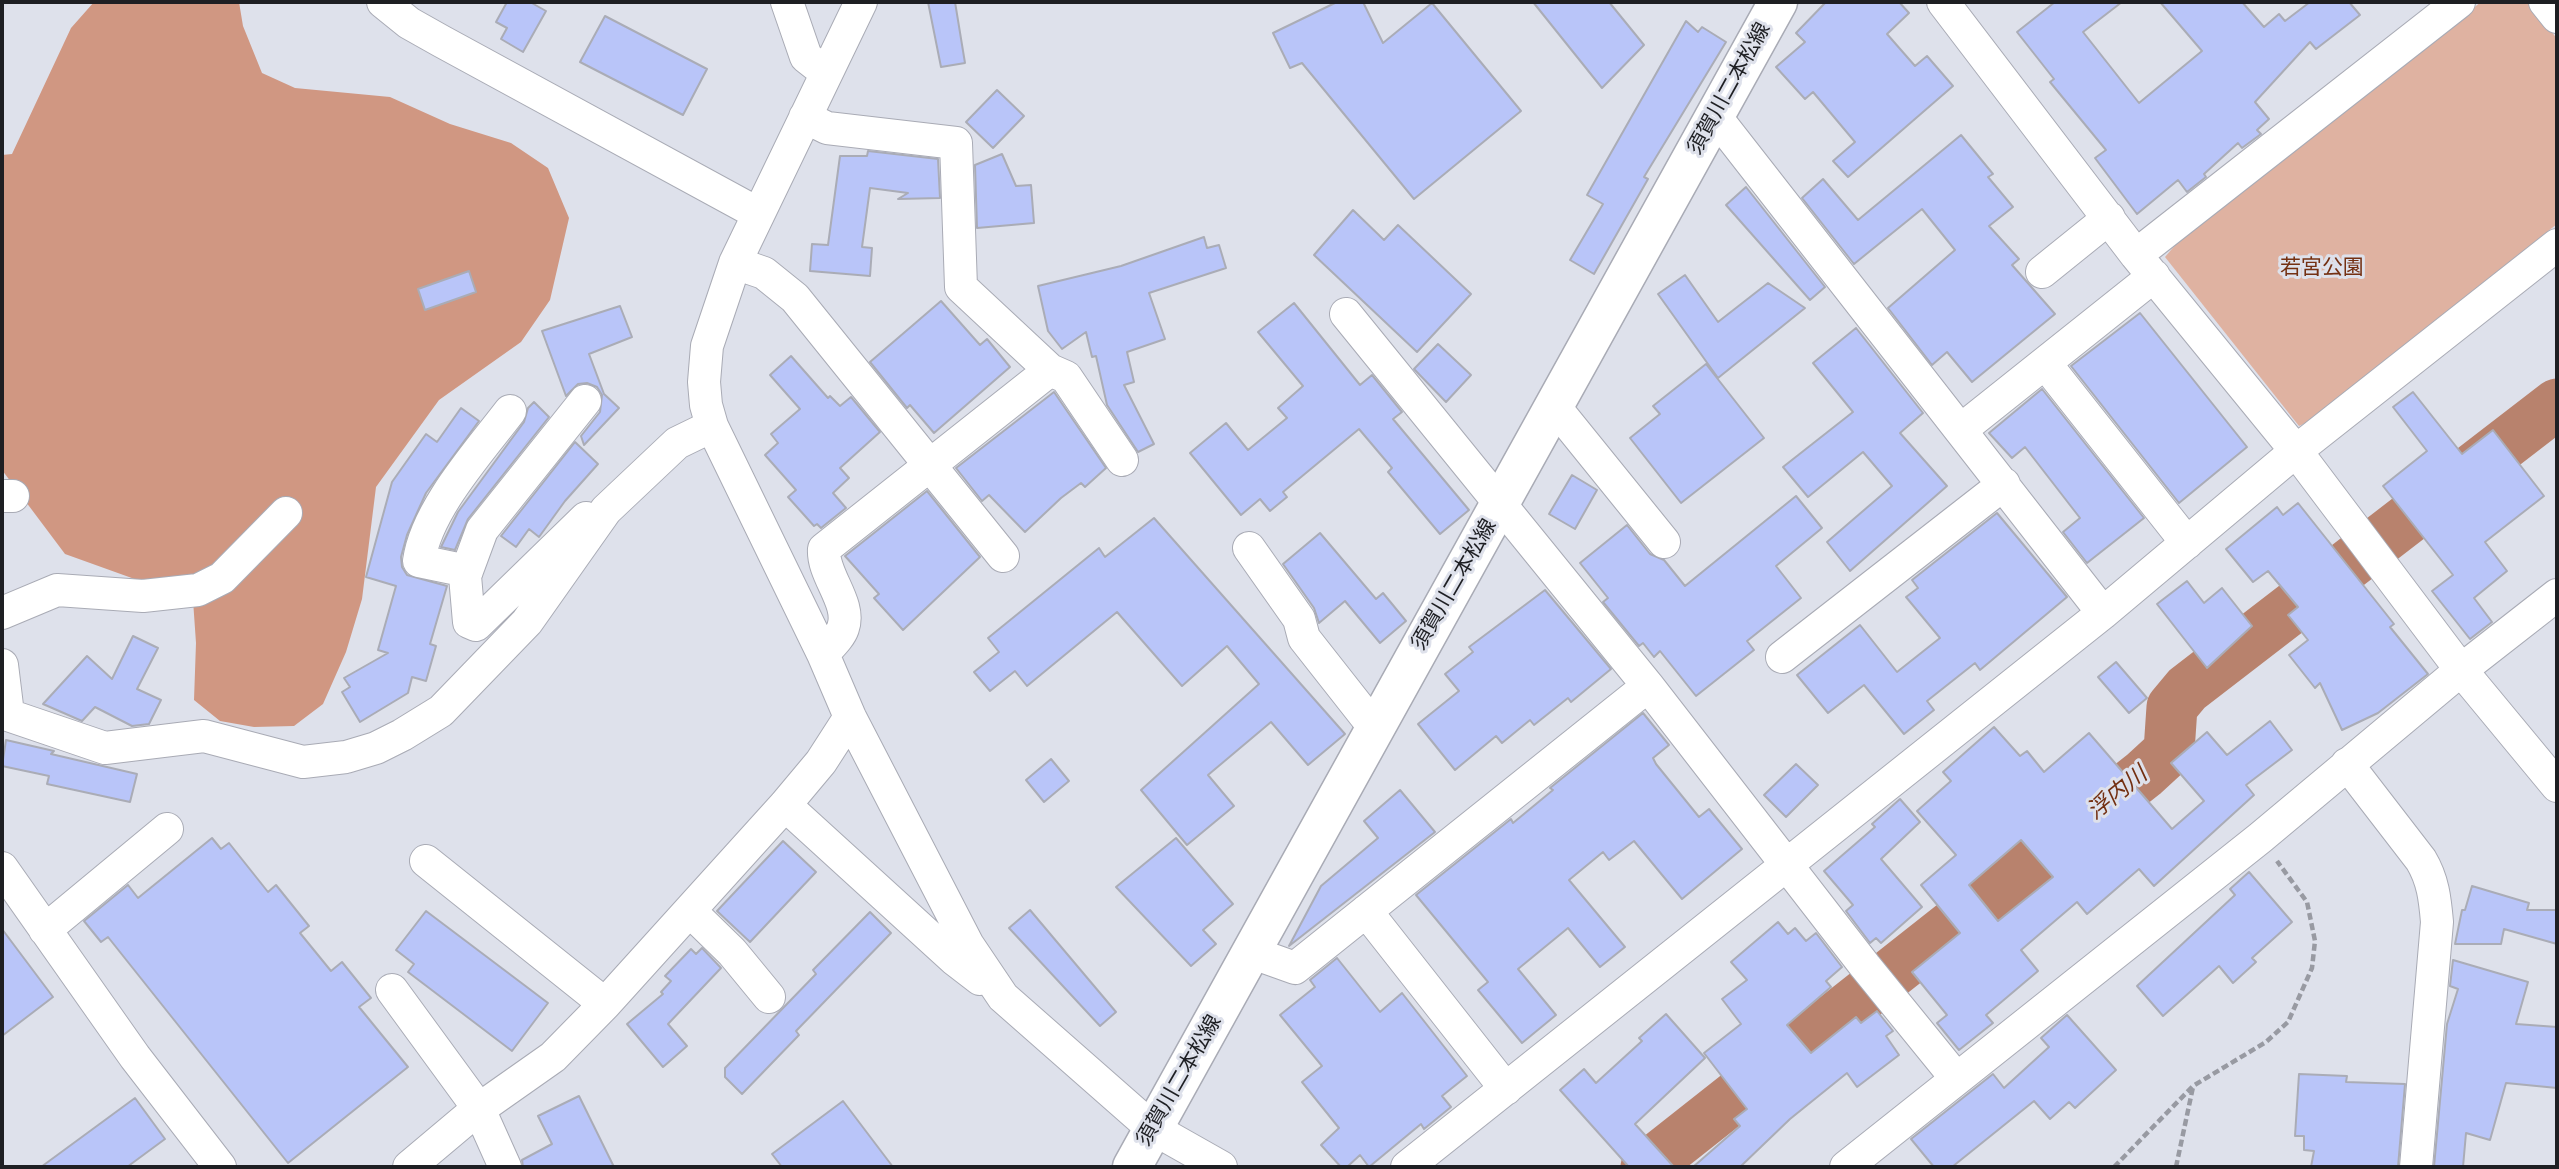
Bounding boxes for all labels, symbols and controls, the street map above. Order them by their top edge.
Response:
street label: 須賀川二本松線 [1683,19,1777,159]
park label: 若宮公園 [2280,256,2364,282]
street label: 須賀川二本松線 [1407,515,1503,655]
water label: 浮内川 [2083,762,2153,826]
street label: 須賀川二本松線 [1132,1011,1228,1151]

